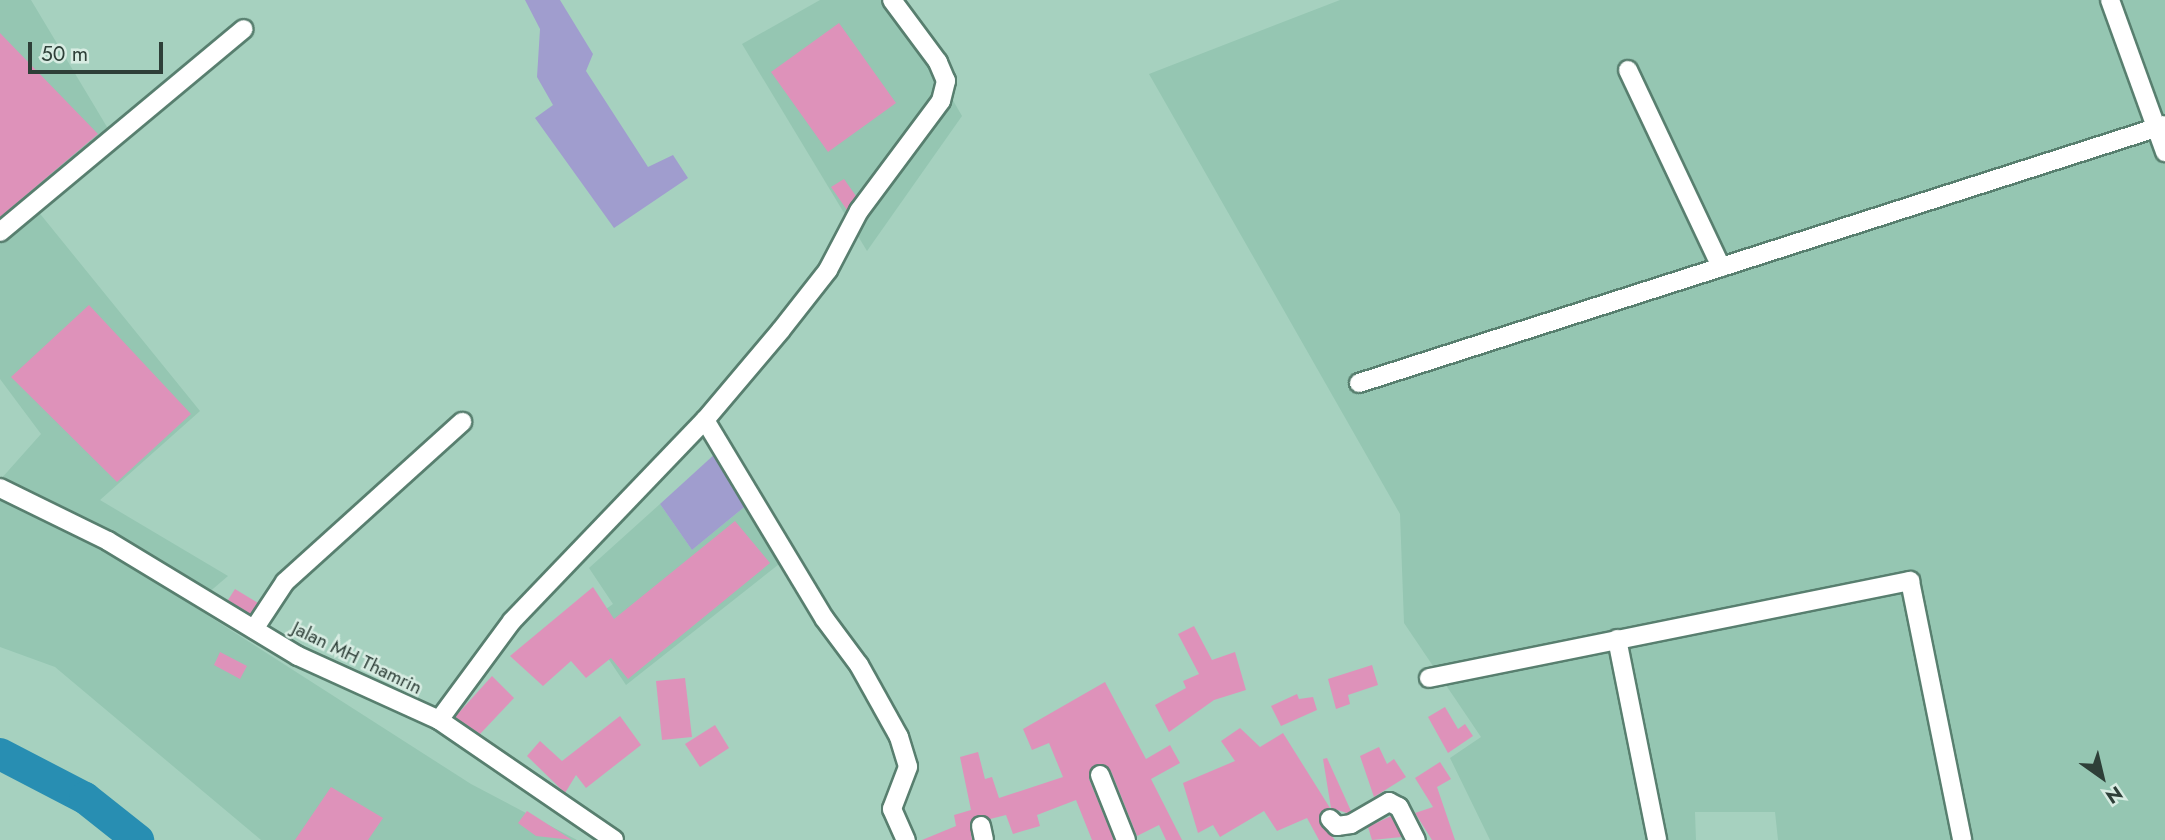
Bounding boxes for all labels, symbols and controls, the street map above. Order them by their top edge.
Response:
scale bar [32,28,166,72]
text: 50 m [41,39,88,69]
street label: Jalan MH Thamrin [288,617,426,699]
north arrow [2067,742,2137,812]
text: N [2100,779,2128,810]

